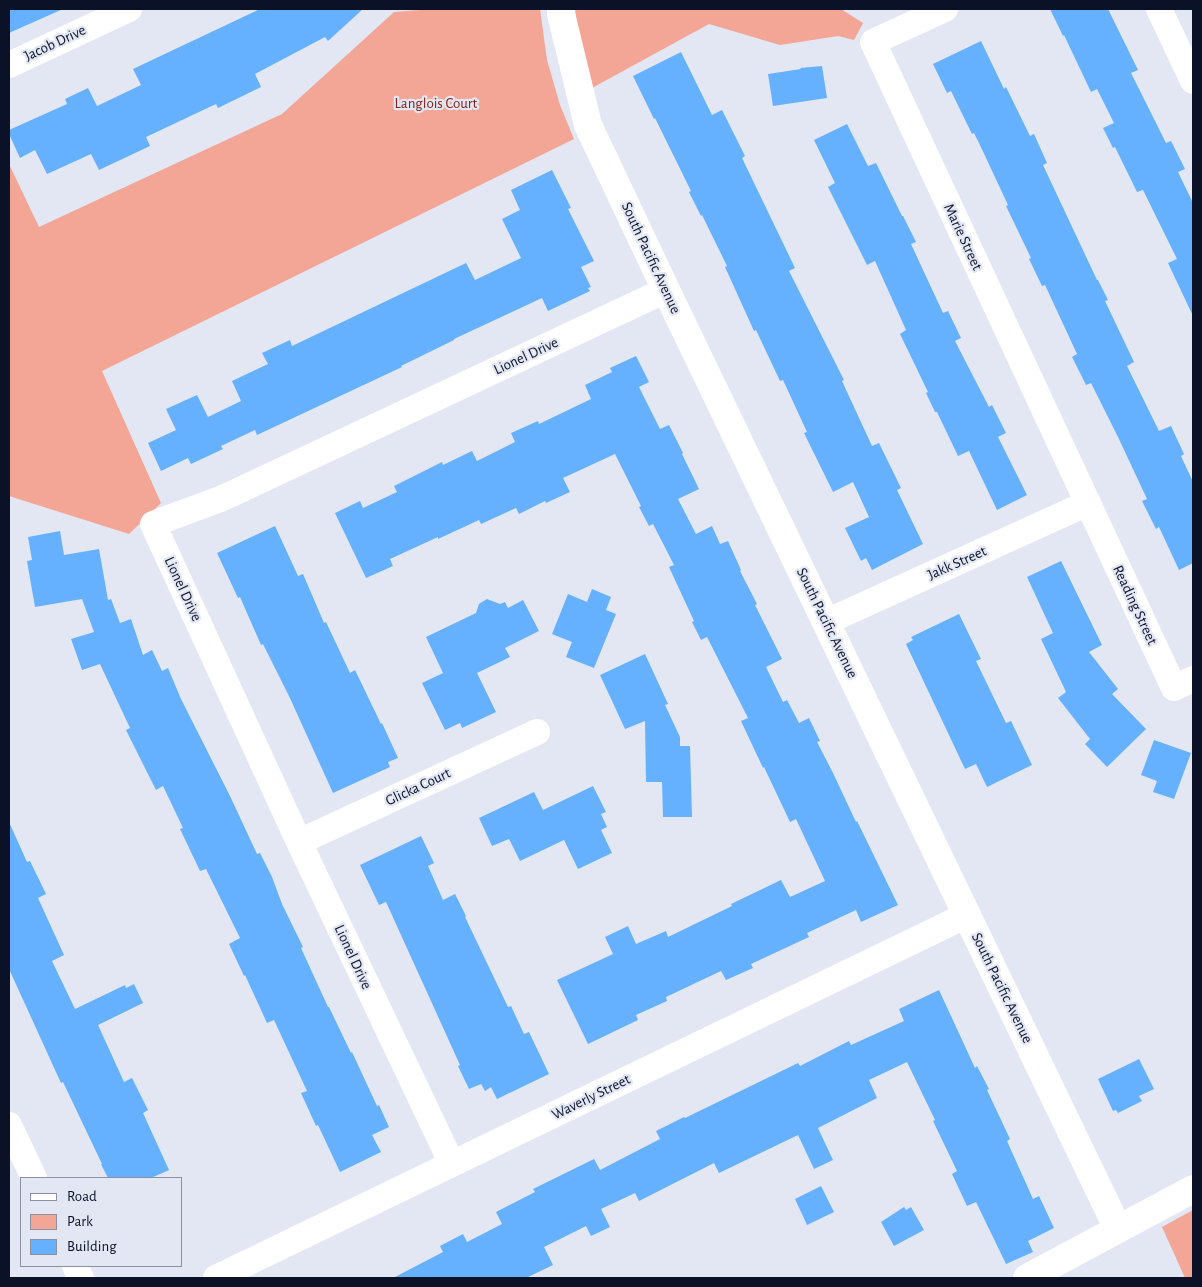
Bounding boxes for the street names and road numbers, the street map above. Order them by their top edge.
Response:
street label: Jacob Drive [21,21,89,65]
street label: South Pacific Avenue [617,199,685,317]
street label: Marie Street [940,201,986,273]
street label: Lionel Drive [491,333,561,379]
street label: Jakk Street [925,542,989,584]
street label: Lionel Drive [160,554,206,624]
street label: Reading Street [1109,562,1161,648]
street label: South Pacific Avenue [792,565,862,681]
street label: Glicka Court [383,764,453,810]
street label: Lionel Drive [330,922,376,992]
street label: South Pacific Avenue [967,930,1037,1046]
street label: Waverly Street [549,1070,633,1124]

